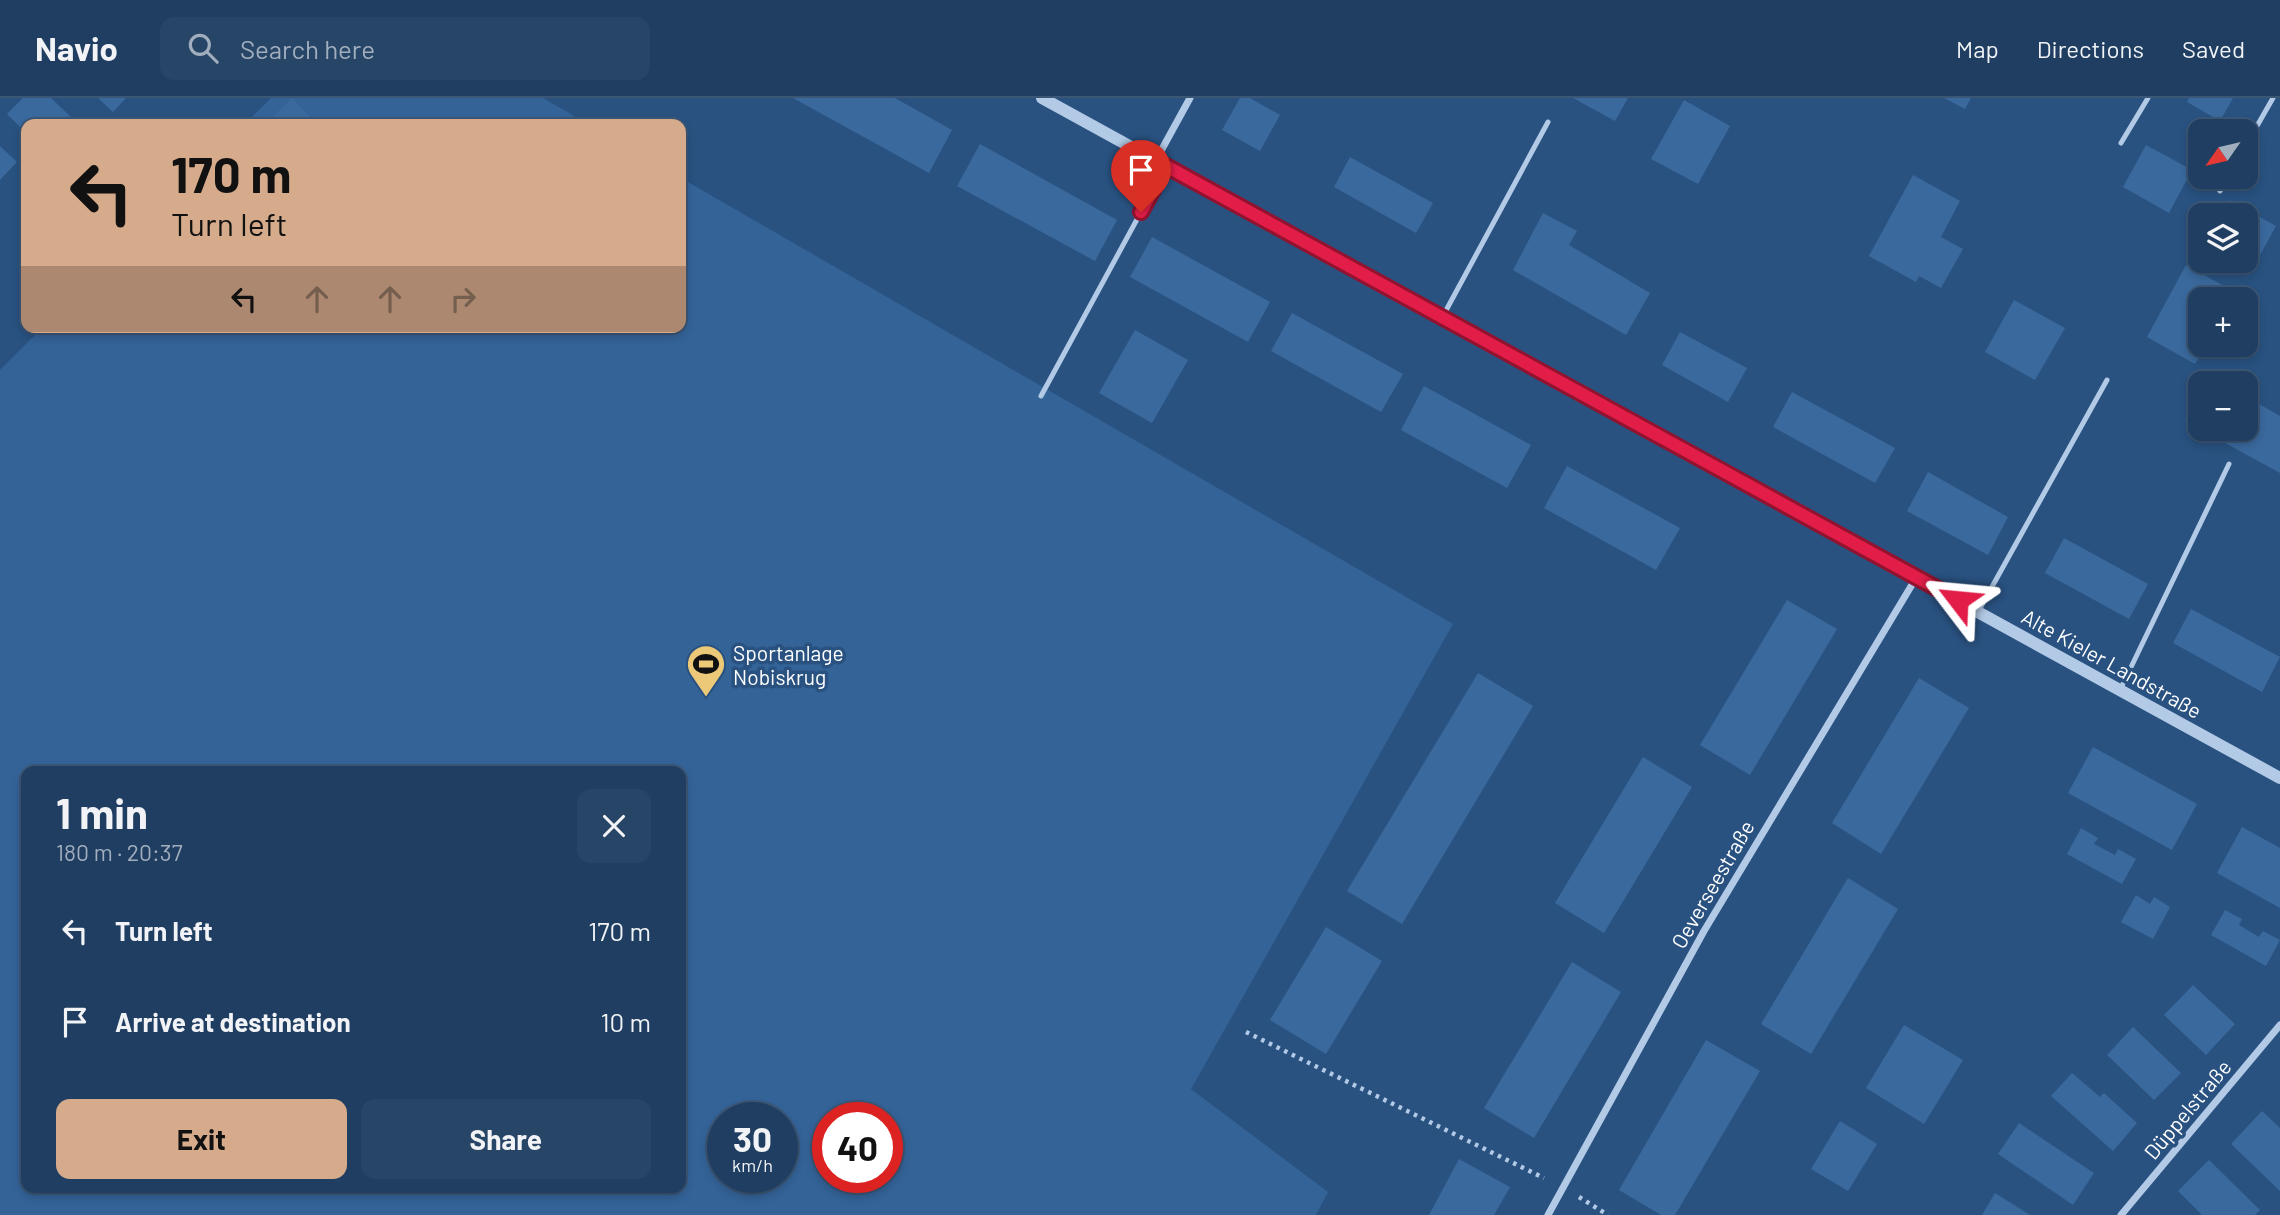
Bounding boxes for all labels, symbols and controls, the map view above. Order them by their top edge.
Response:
search box [160,17,650,80]
text: Navio [35,28,118,68]
icon: search [184,29,222,67]
text: Search here [240,33,375,64]
text: Map [1956,34,1999,63]
text: Directions [2037,34,2144,63]
text: Saved [2182,34,2245,63]
north arrow [2188,119,2258,189]
map controls [2188,119,2258,441]
pin [1111,140,1171,212]
text: 170 m [171,144,291,203]
icon: left [56,147,147,238]
icon: arrive [1122,151,1160,189]
button: layers [2188,203,2258,273]
text: Turn left [171,204,288,242]
icon: left [225,280,263,318]
icon: ahead [298,280,336,318]
icon: ahead [371,280,409,318]
icon: right [444,280,482,318]
button: + [2188,287,2258,357]
button: − [2188,371,2258,441]
position arrow [1921,563,1995,637]
street label: Alte Kieler Landstraße [2018,603,2206,723]
place label: Sportanlage Nobiskrug [733,640,844,689]
sports icon: Sportanlage Nobiskrug [685,643,727,698]
text: 1 min [56,787,148,837]
button: close [577,789,651,863]
street label: Oeverseestraße [1665,816,1759,952]
text: 180 m · 20:37 [56,838,183,866]
icon: left [56,912,94,950]
text: Turn left [115,915,213,946]
text: 170 m [588,915,651,946]
icon: arrive [56,1003,94,1041]
text: Arrive at destination [115,1006,351,1037]
text: 10 m [601,1006,651,1037]
street label: Düppelstraße [2138,1054,2236,1164]
button: Exit [56,1099,347,1179]
button: Share [361,1099,651,1179]
speed limit sign: 40 [812,1102,903,1193]
text: 30 [733,1117,772,1159]
text: km/h [732,1154,773,1176]

